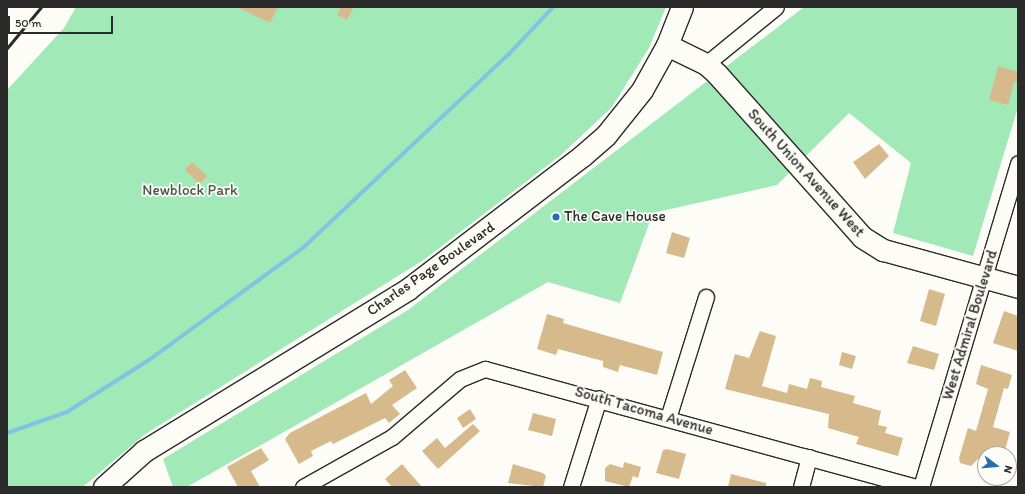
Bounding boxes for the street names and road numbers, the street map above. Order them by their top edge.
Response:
street label: South Union Avenue West [744,106,868,240]
street label: Charles Page Boulevard [363,218,499,320]
street label: West Admiral Boulevard [939,248,1001,402]
street label: South Tacoma Avenue [574,383,714,439]

